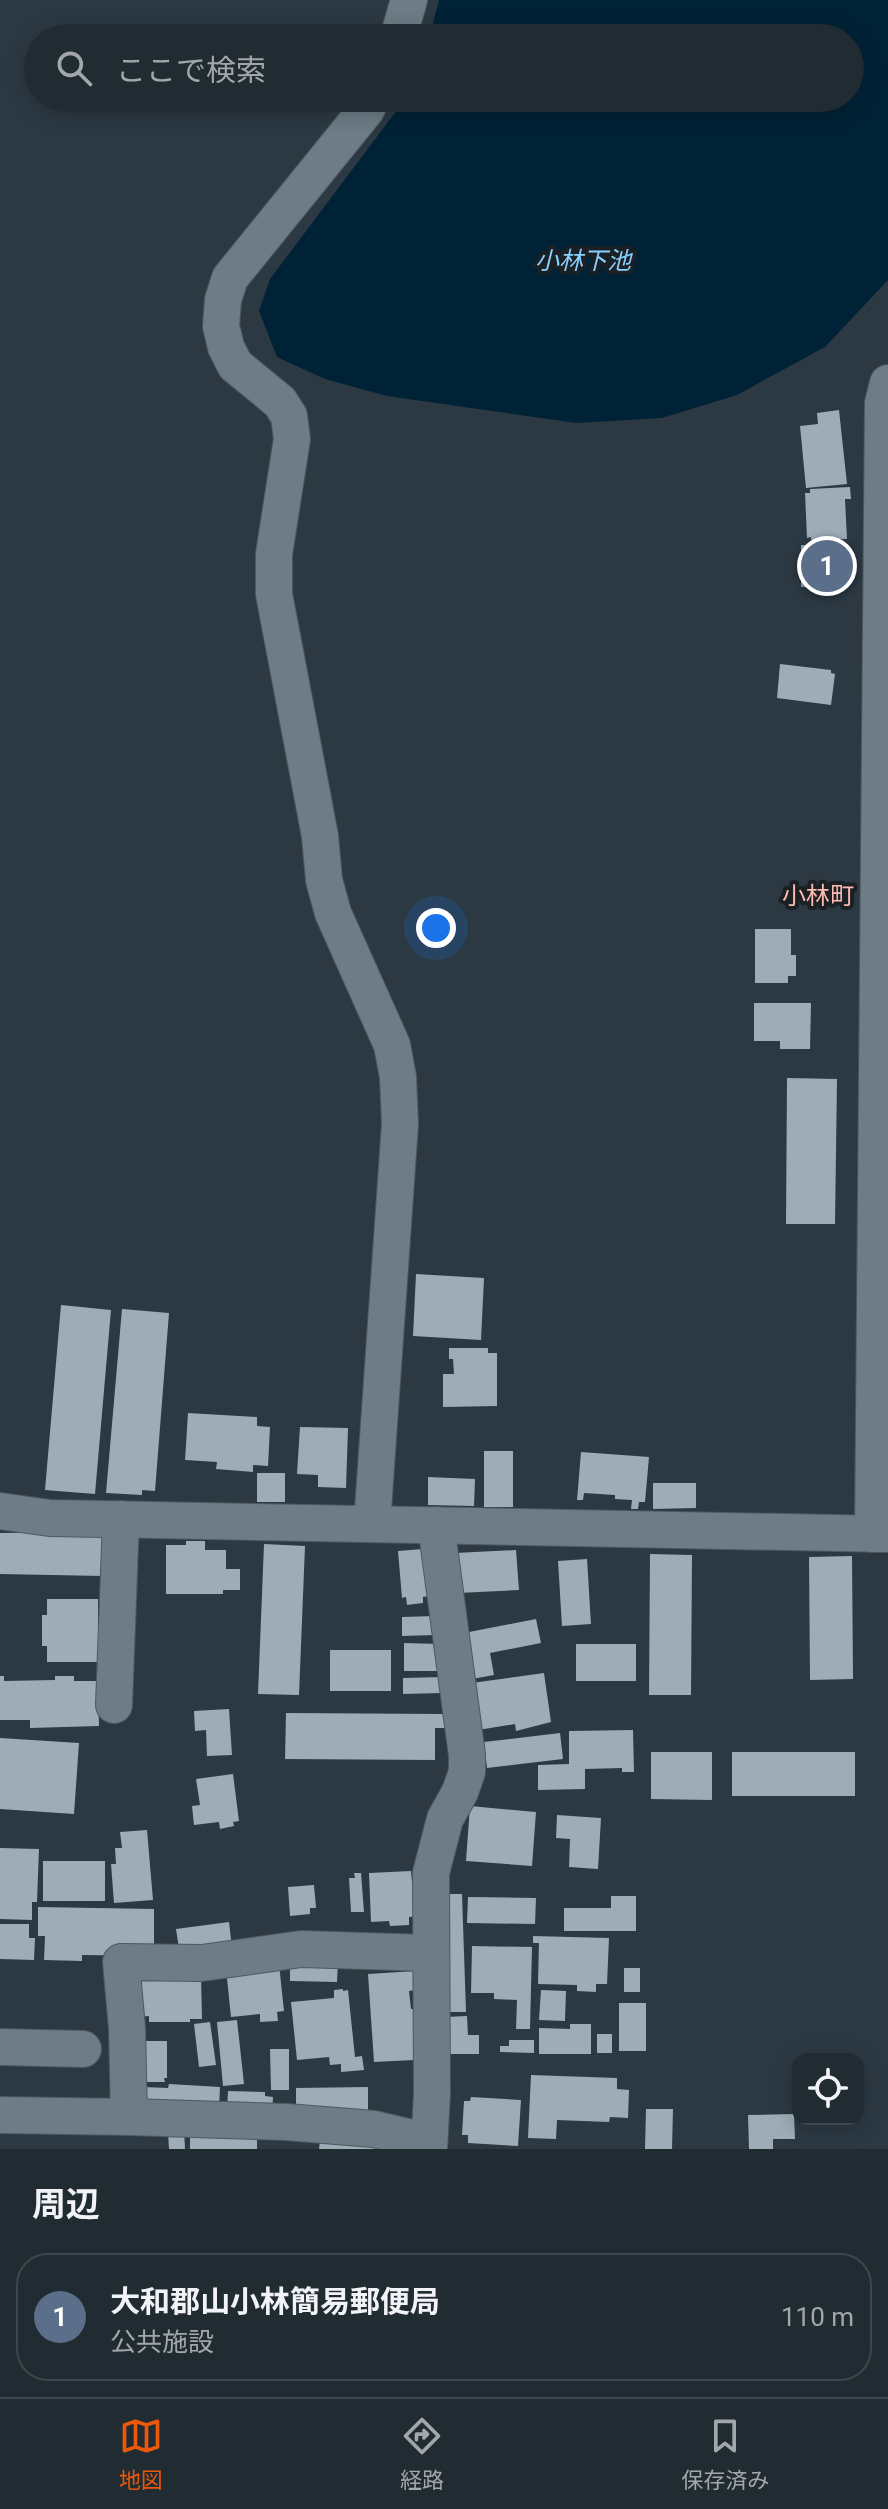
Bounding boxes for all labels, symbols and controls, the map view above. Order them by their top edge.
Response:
search box [24,24,864,112]
icon: search [52,46,96,90]
text: ここで検索 [116,53,266,88]
water label: 小林下池 [535,247,633,275]
pin: 1 [801,536,853,596]
district label: 小林町 [782,882,854,910]
your location [416,908,456,948]
map controls [792,2053,864,2125]
button: locate [792,2053,864,2125]
text: 周辺 [32,2184,100,2224]
text: 大和郡山小林簡易郵便局 [110,2284,440,2319]
text: 1 [53,2302,67,2332]
text: 110 m [781,2302,854,2332]
text: 公共施設 [110,2327,214,2357]
tab: 地図 [119,2414,163,2494]
tab: 経路 [400,2414,444,2494]
tab: 保存済み [681,2414,769,2494]

